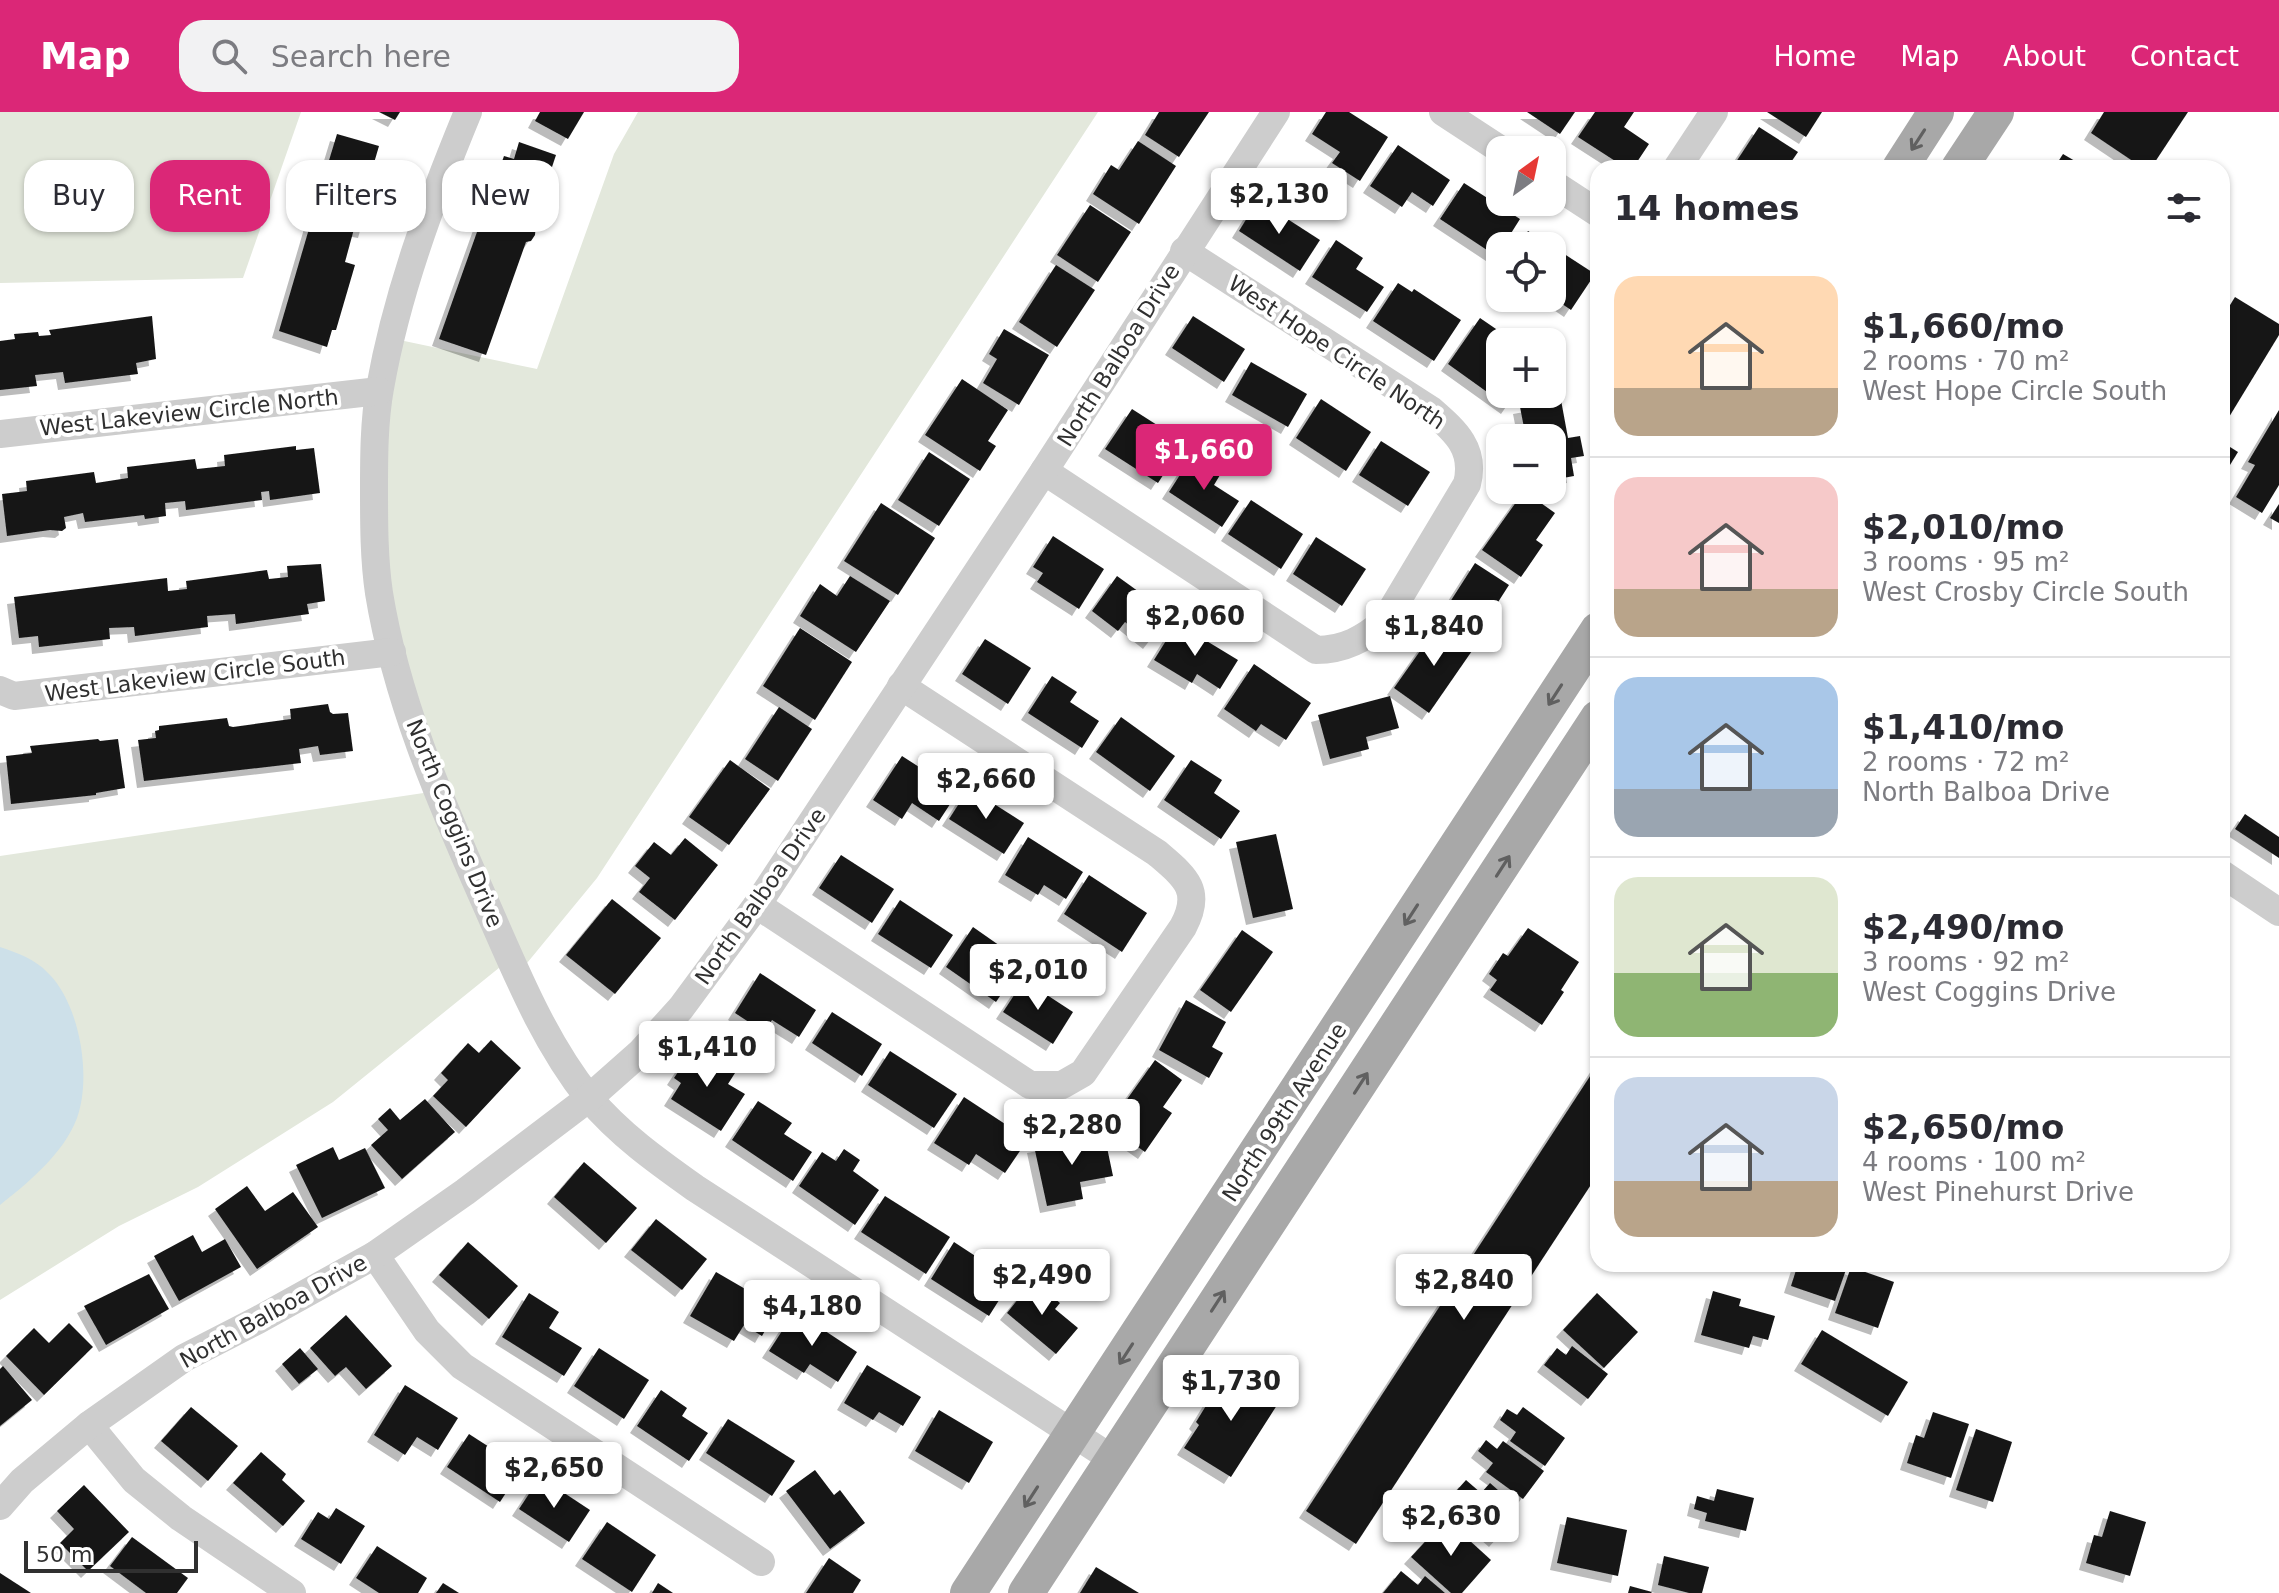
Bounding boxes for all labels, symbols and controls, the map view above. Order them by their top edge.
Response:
search box [179,20,739,92]
text: Map [40,34,131,78]
icon: search [207,34,251,78]
text: Search here [271,39,451,74]
text: Home [1773,40,1856,73]
text: Map [1900,40,1959,73]
text: About [2003,40,2086,73]
text: Contact [2130,40,2239,73]
one-way arrow [1910,128,1926,151]
north arrow [1486,136,1566,216]
map controls [1486,136,1566,504]
chip: Buy [24,160,134,232]
chip: Rent [150,160,270,232]
chip: Filters [286,160,426,232]
chip: New [442,160,559,232]
pin: $2,130 [1214,168,1344,236]
text: $2,130 [1229,179,1329,209]
icon: filters [2162,186,2206,230]
text: 14 homes [1614,188,1799,228]
button: locate [1486,232,1566,312]
street label: North Balboa Drive [1052,260,1185,451]
street label: West Hope Circle North [1224,271,1450,434]
text: $1,660/mo [1862,306,2064,346]
icon: home [1678,308,1774,404]
button: + [1486,328,1566,408]
text: 2 rooms · 70 m² [1862,346,2070,376]
text: West Hope Circle South [1862,376,2167,406]
street label: West Lakeview Circle North [38,384,340,441]
pin: $1,660 [1139,424,1269,492]
button: − [1486,424,1566,504]
text: $1,660 [1154,435,1254,465]
text: $2,010/mo [1862,507,2064,547]
icon: home [1678,509,1774,605]
text: 3 rooms · 95 m² [1862,547,2070,577]
text: West Crosby Circle South [1862,577,2189,607]
pin: $2,060 [1130,590,1260,658]
pin: $1,840 [1369,600,1499,668]
text: $2,060 [1145,601,1245,631]
text: $1,840 [1384,611,1484,641]
street label: West Lakeview Circle South [43,645,347,706]
one-way arrow [1547,684,1564,706]
text: $1,410/mo [1862,707,2064,747]
icon: home [1678,709,1774,805]
street label: North Coggins Drive [401,715,508,931]
text: 2 rooms · 72 m² [1862,747,2070,777]
pin: $2,660 [921,753,1051,821]
text: $2,660 [936,764,1036,794]
text: North Balboa Drive [1862,777,2110,807]
street label: North Balboa Drive [690,803,831,989]
one-way arrow [1494,855,1511,877]
one-way arrow [1403,904,1420,926]
text: $2,490/mo [1862,907,2064,947]
icon: home [1678,909,1774,1005]
pin: $2,010 [973,944,1103,1012]
text: 3 rooms · 92 m² [1862,947,2070,977]
text: $2,010 [988,955,1088,985]
text: West Coggins Drive [1862,977,2116,1007]
street label: North 99th Avenue [1217,1018,1351,1206]
pin: $1,410 [642,1021,772,1089]
text: $1,410 [657,1032,757,1062]
one-way arrow [1352,1073,1369,1095]
pin: $2,280 [1007,1099,1137,1167]
text: $2,650/mo [1862,1107,2064,1147]
icon: home [1678,1109,1774,1205]
text: $2,280 [1022,1110,1122,1140]
text: 4 rooms · 100 m² [1862,1147,2086,1177]
text: West Pinehurst Drive [1862,1177,2134,1207]
pin: $2,490 [977,1249,1107,1317]
street label: North Balboa Drive [175,1250,371,1373]
pin: $2,840 [1399,1254,1529,1322]
text: $2,490 [992,1260,1092,1290]
text: $2,840 [1414,1265,1514,1295]
pin: $4,180 [747,1280,877,1348]
one-way arrow [1210,1290,1226,1313]
text: $4,180 [762,1291,862,1321]
one-way arrow [1117,1342,1133,1365]
pin: $1,730 [1166,1355,1296,1423]
text: $1,730 [1181,1366,1281,1396]
pin: $2,650 [489,1442,619,1510]
text: $2,650 [504,1453,604,1483]
one-way arrow [1023,1486,1040,1508]
pin: $2,630 [1386,1490,1516,1558]
text: $2,630 [1401,1501,1501,1531]
scale bar [24,1537,198,1573]
text: 50 m [36,1542,92,1567]

